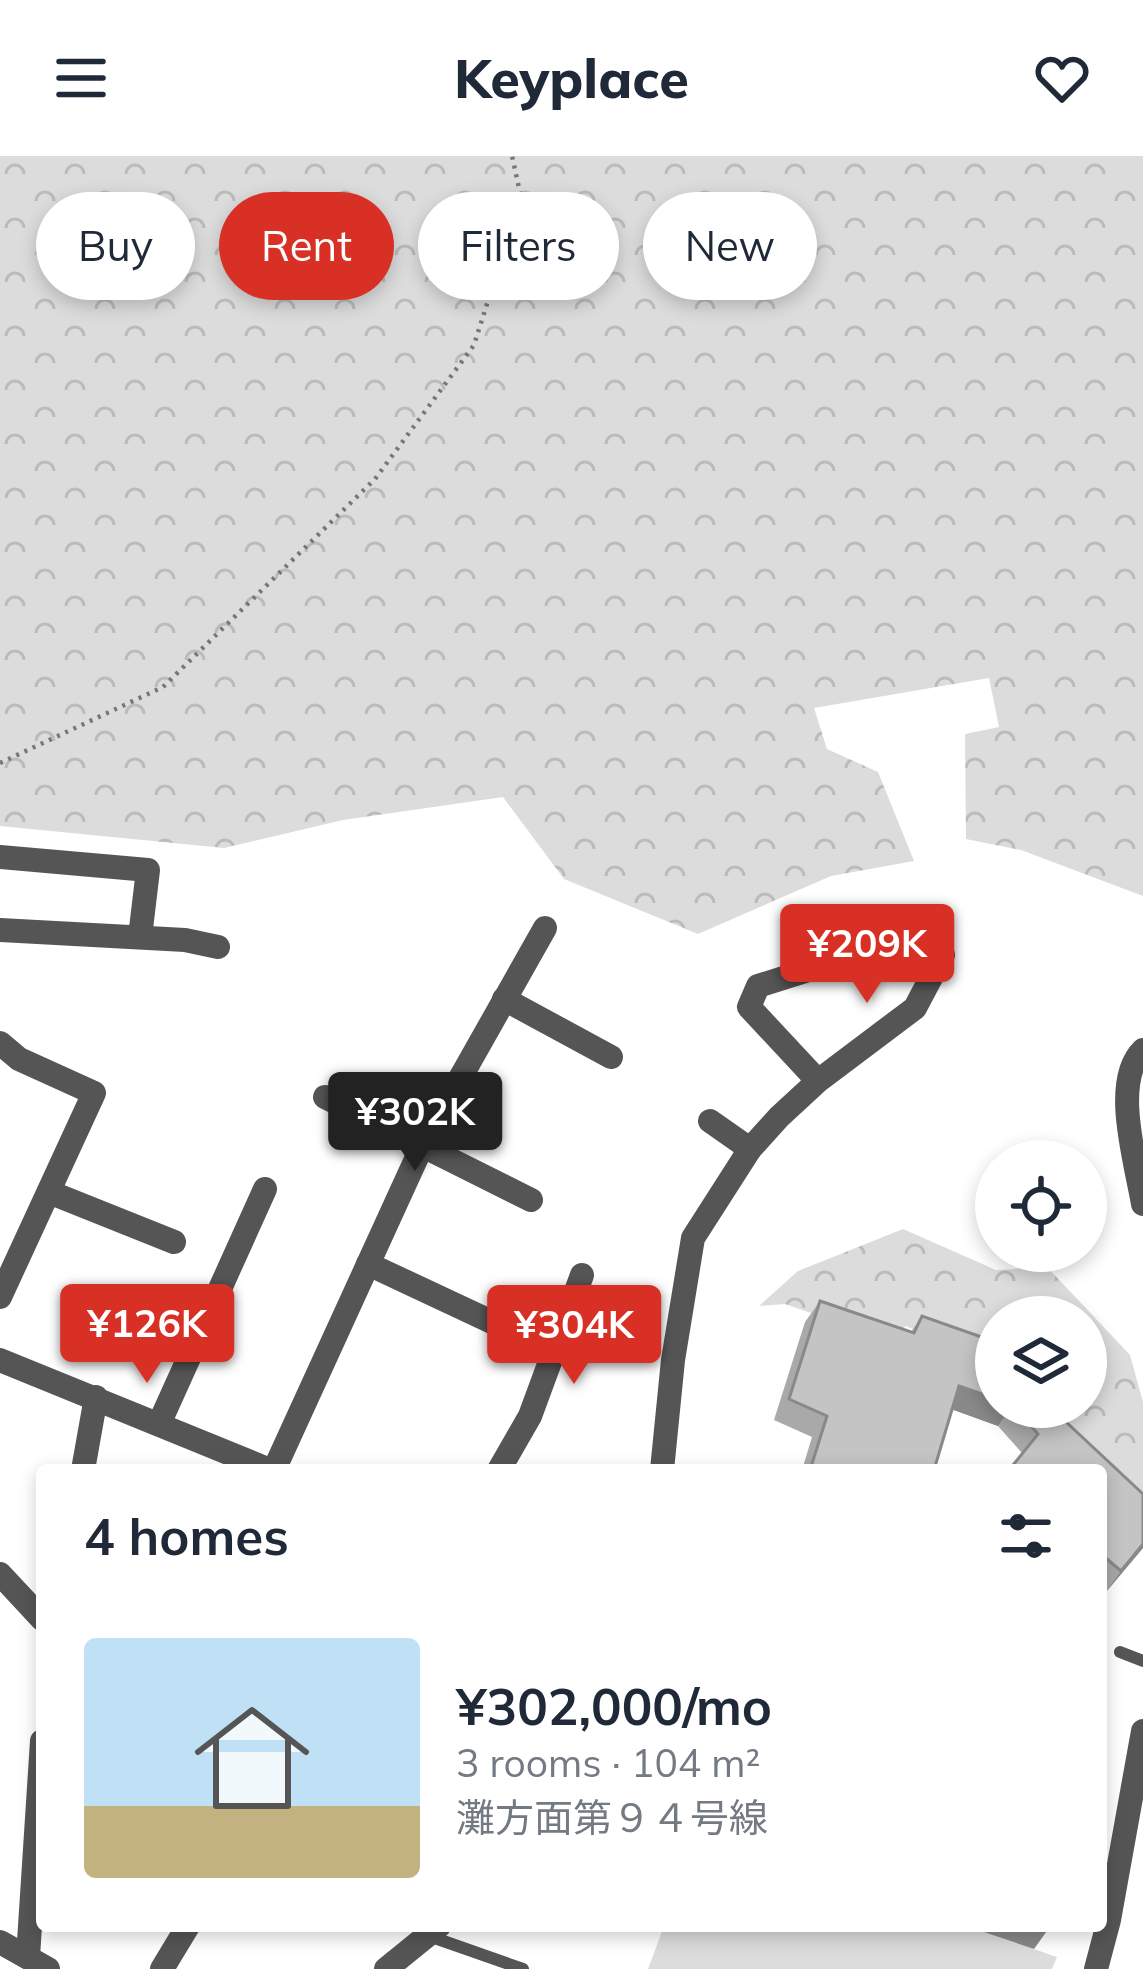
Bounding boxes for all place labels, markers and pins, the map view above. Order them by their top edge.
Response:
pin: ¥209K [783,904,951,1006]
pin: ¥302K [331,1072,499,1174]
pin: ¥126K [63,1284,231,1386]
pin: ¥304K [490,1285,658,1387]

